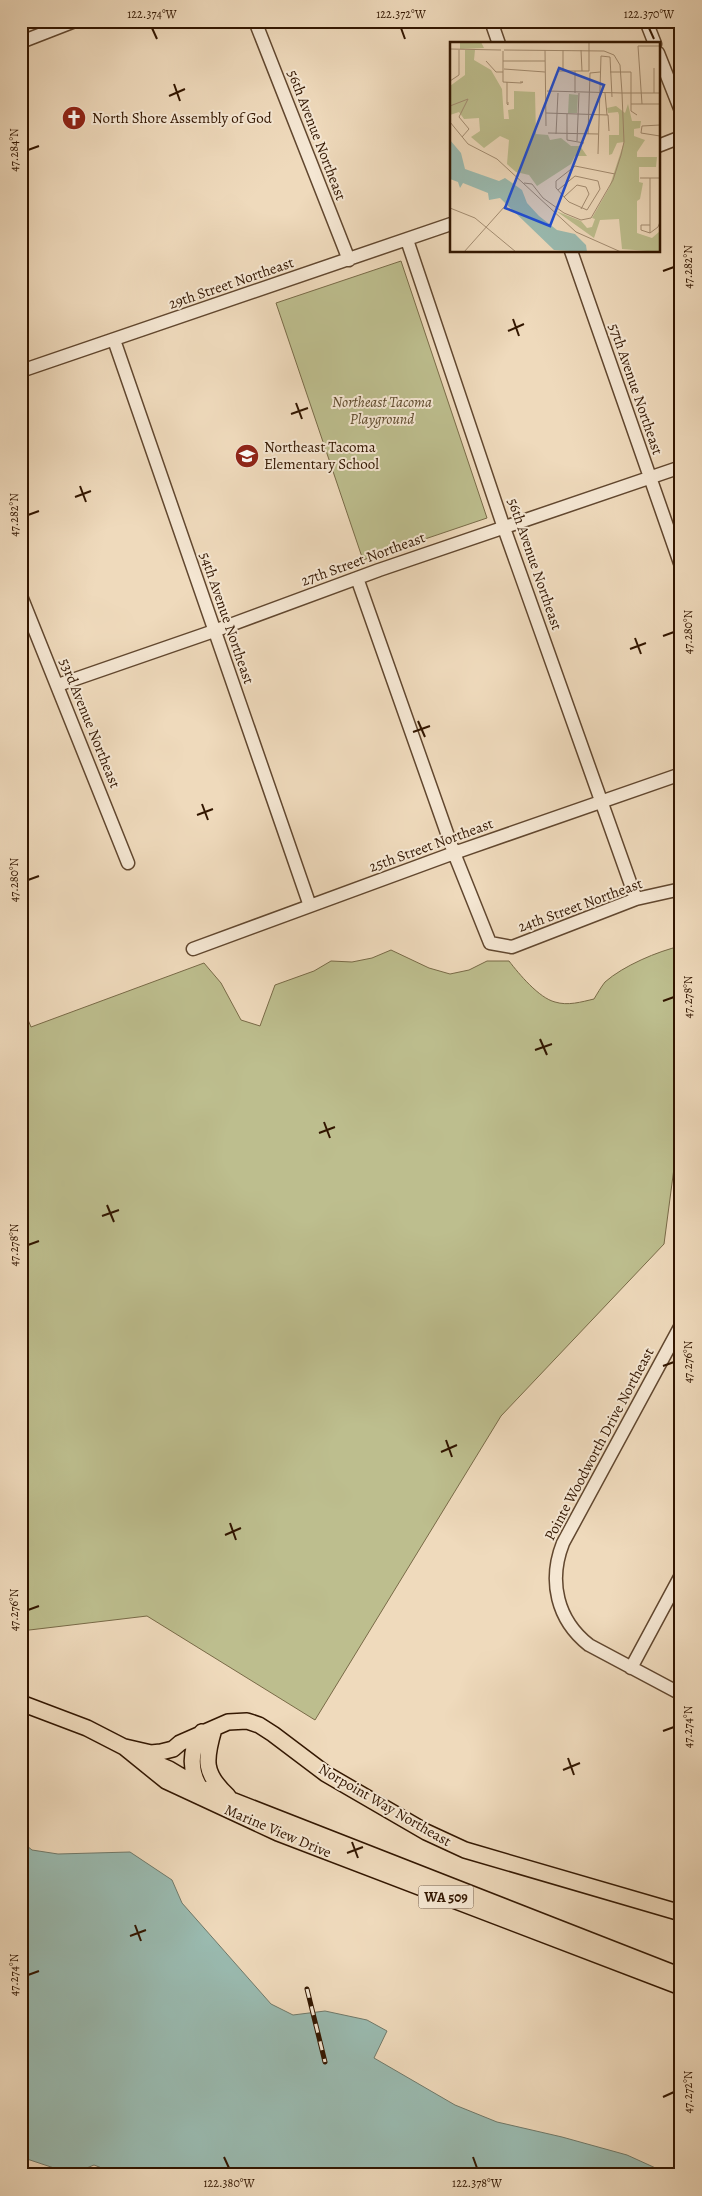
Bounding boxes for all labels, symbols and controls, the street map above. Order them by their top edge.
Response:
text: 122.374°W [127,6,178,22]
text: 122.372°W [376,6,427,22]
text: 122.370°W [624,6,675,22]
inset map [450,42,660,252]
street label: 56th Avenue Northeast [283,67,351,203]
church icon: North Shore Assembly of God [61,105,87,131]
place label: North Shore Assembly of God [92,108,273,128]
text: 47.284°N [6,128,22,172]
text: 47.282°N [680,245,696,289]
street label: 29th Street Northeast [166,252,296,314]
street label: 57th Avenue Northeast [604,321,668,457]
park label: Northeast Tacoma Playground [332,392,432,429]
place label: Northeast Tacoma Elementary School [264,437,379,474]
school or university icon: Northeast Tacoma Elementary School [234,443,260,469]
text: 47.282°N [6,493,22,537]
street label: 56th Avenue Northeast [503,495,567,633]
street label: 27th Street Northeast [298,527,428,591]
street label: 54th Avenue Northeast [195,549,259,687]
text: 47.280°N [680,609,696,654]
street label: 53rd Avenue Northeast [55,655,125,791]
street label: 25th Street Northeast [366,813,496,877]
text: 47.280°N [6,857,22,902]
street label: 24th Street Northeast [515,873,645,937]
text: 47.278°N [680,975,696,1018]
text: 47.278°N [6,1223,22,1266]
text: 47.276°N [680,1340,696,1383]
street label: Pointe Woodworth Drive Northeast [540,1344,658,1544]
text: 47.276°N [6,1588,22,1631]
text: 47.274°N [680,1705,696,1748]
street label: Norpoint Way Northeast [315,1759,455,1851]
street label: Marine View Drive [222,1799,335,1863]
road number: WA 509 [418,1885,474,1908]
text: 47.274°N [6,1953,22,1996]
text: 47.272°N [680,2070,696,2113]
text: 122.380°W [203,2175,255,2191]
text: 122.378°W [452,2175,503,2191]

